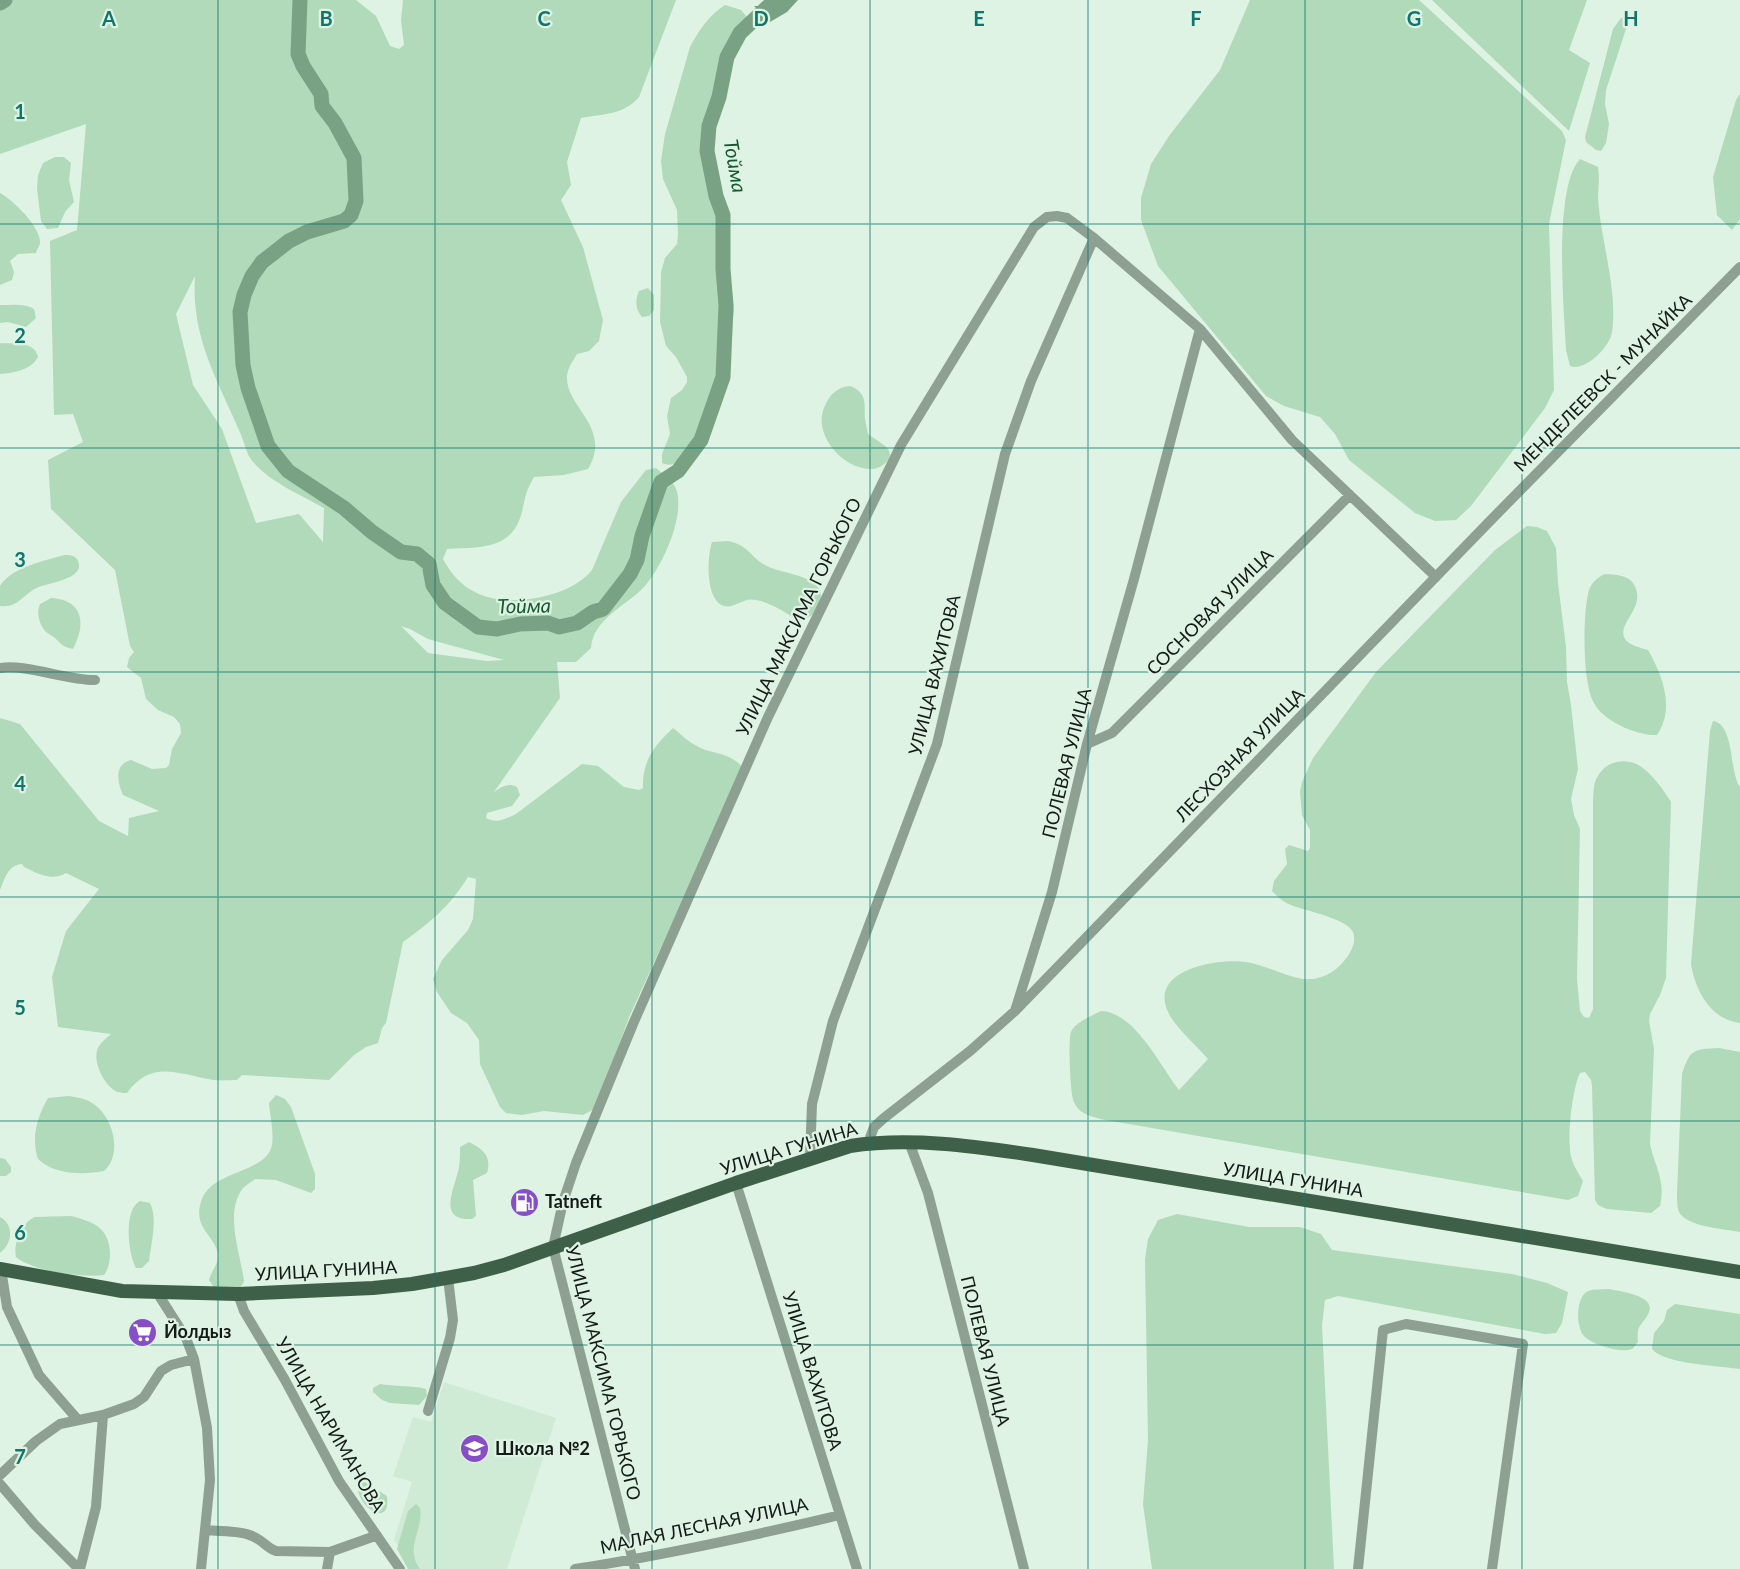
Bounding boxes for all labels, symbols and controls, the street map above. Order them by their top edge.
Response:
text: A [101,6,116,30]
text: B [319,6,333,30]
text: C [537,6,551,30]
text: D [753,6,769,30]
text: E [973,6,985,30]
text: F [1190,6,1202,30]
text: G [1407,6,1421,30]
text: H [1623,6,1639,30]
text: 1 [14,99,26,123]
water label: Тойма [719,137,752,194]
street label: МЕНДЕЛЕЕВСК - МУНАЙКА [1509,288,1696,476]
text: 2 [14,323,26,347]
street label: УЛИЦА МАКСИМА ГОРЬКОГО [731,494,865,739]
street label: СОСНОВАЯ УЛИЦА [1141,543,1278,679]
text: 3 [14,547,26,571]
street label: УЛИЦА ВАХИТОВА [903,591,965,757]
water label: Тойма [497,593,551,617]
street label: ЛЕСХОЗНАЯ УЛИЦА [1169,683,1309,826]
street label: ПОЛЕВАЯ УЛИЦА [1037,684,1096,840]
text: 4 [14,771,26,795]
text: 5 [14,995,26,1019]
street label: УЛИЦА ГУНИНА [718,1116,861,1179]
street label: УЛИЦА ГУНИНА [1221,1157,1366,1201]
fuel station icon: Tatneft [508,1186,540,1218]
place label: Tatneft [545,1190,602,1212]
text: 6 [14,1220,26,1244]
street label: УЛИЦА МАКСИМА ГОРЬКОГО [562,1243,646,1502]
street label: УЛИЦА ГУНИНА [254,1255,398,1285]
street label: ПОЛЕВАЯ УЛИЦА [957,1273,1015,1429]
street label: УЛИЦА ВАХИТОВА [778,1289,848,1454]
supermarket icon: Йолдыз [127,1316,159,1348]
place label: Йолдыз [164,1320,231,1342]
street label: УЛИЦА НАРИМАНОВА [272,1333,391,1517]
school or university icon: Школа №2 [458,1433,490,1465]
place label: Школа №2 [495,1437,590,1459]
text: 7 [14,1444,26,1468]
street label: МАЛАЯ ЛЕСНАЯ УЛИЦА [598,1492,810,1558]

